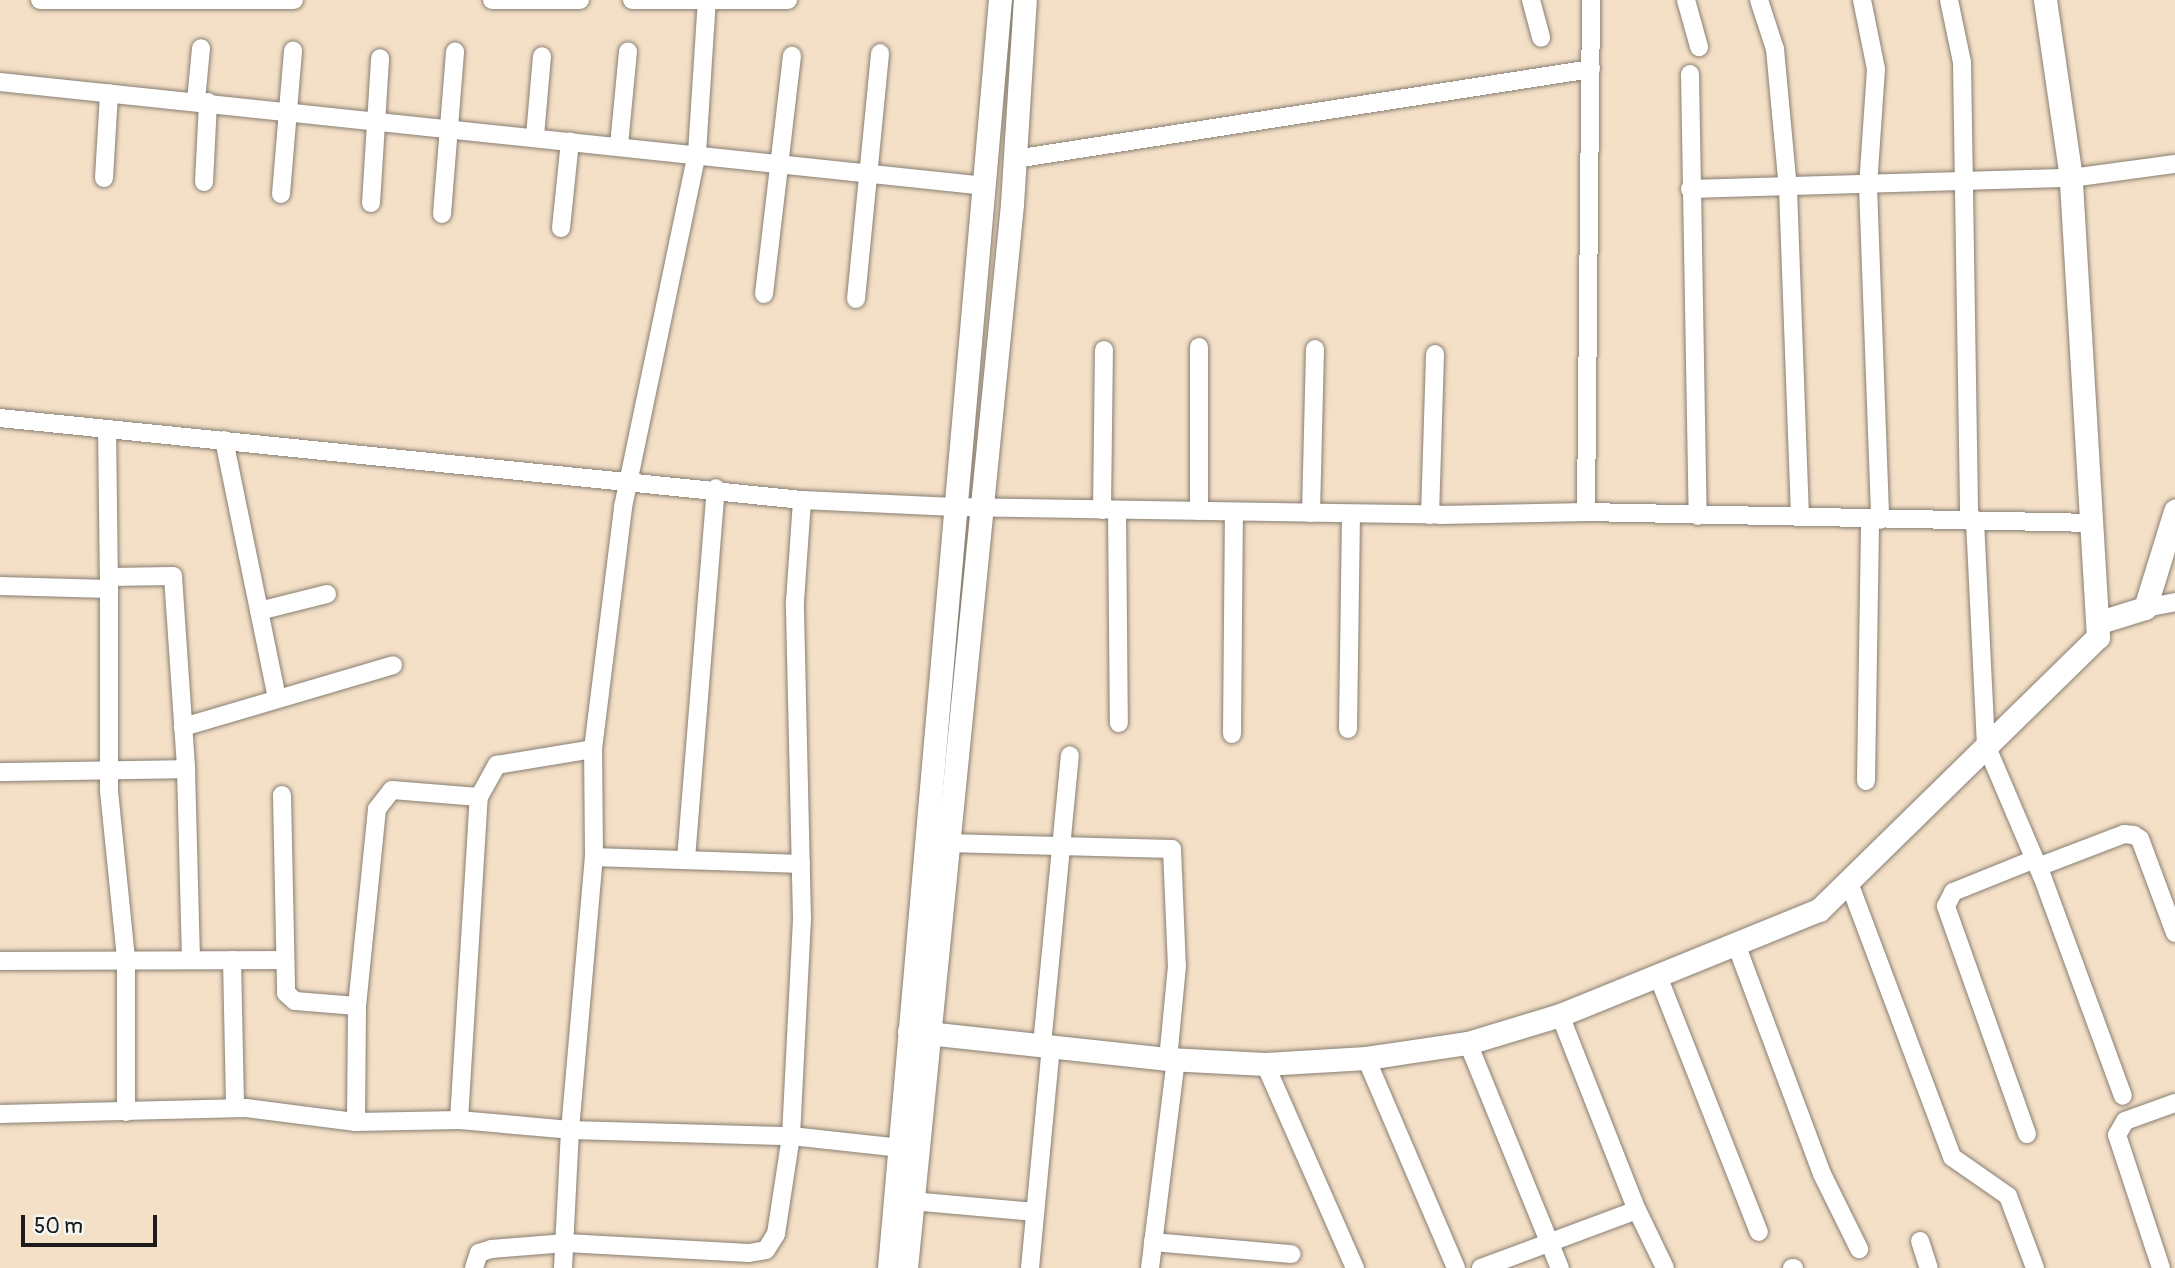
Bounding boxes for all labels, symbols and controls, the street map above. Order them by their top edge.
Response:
scale bar [24,1202,161,1246]
text: 50 m [34,1213,83,1240]

